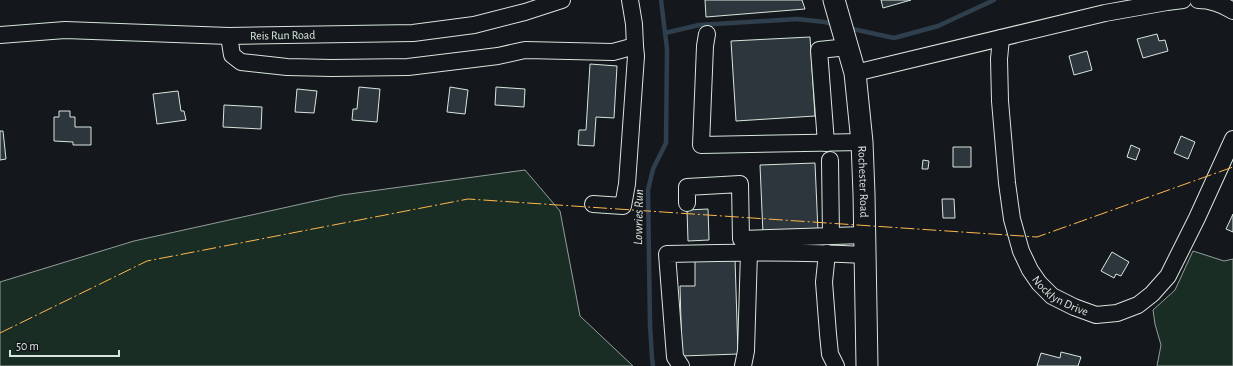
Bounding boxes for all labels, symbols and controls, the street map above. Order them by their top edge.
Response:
street label: Reis Run Road [250,29,316,42]
street label: Rochester Road [856,145,870,218]
water label: Lowries Run [632,189,646,245]
street label: Nocklyn Drive [1030,273,1090,318]
scale bar [10,332,119,358]
text: 50 m [16,340,39,352]

